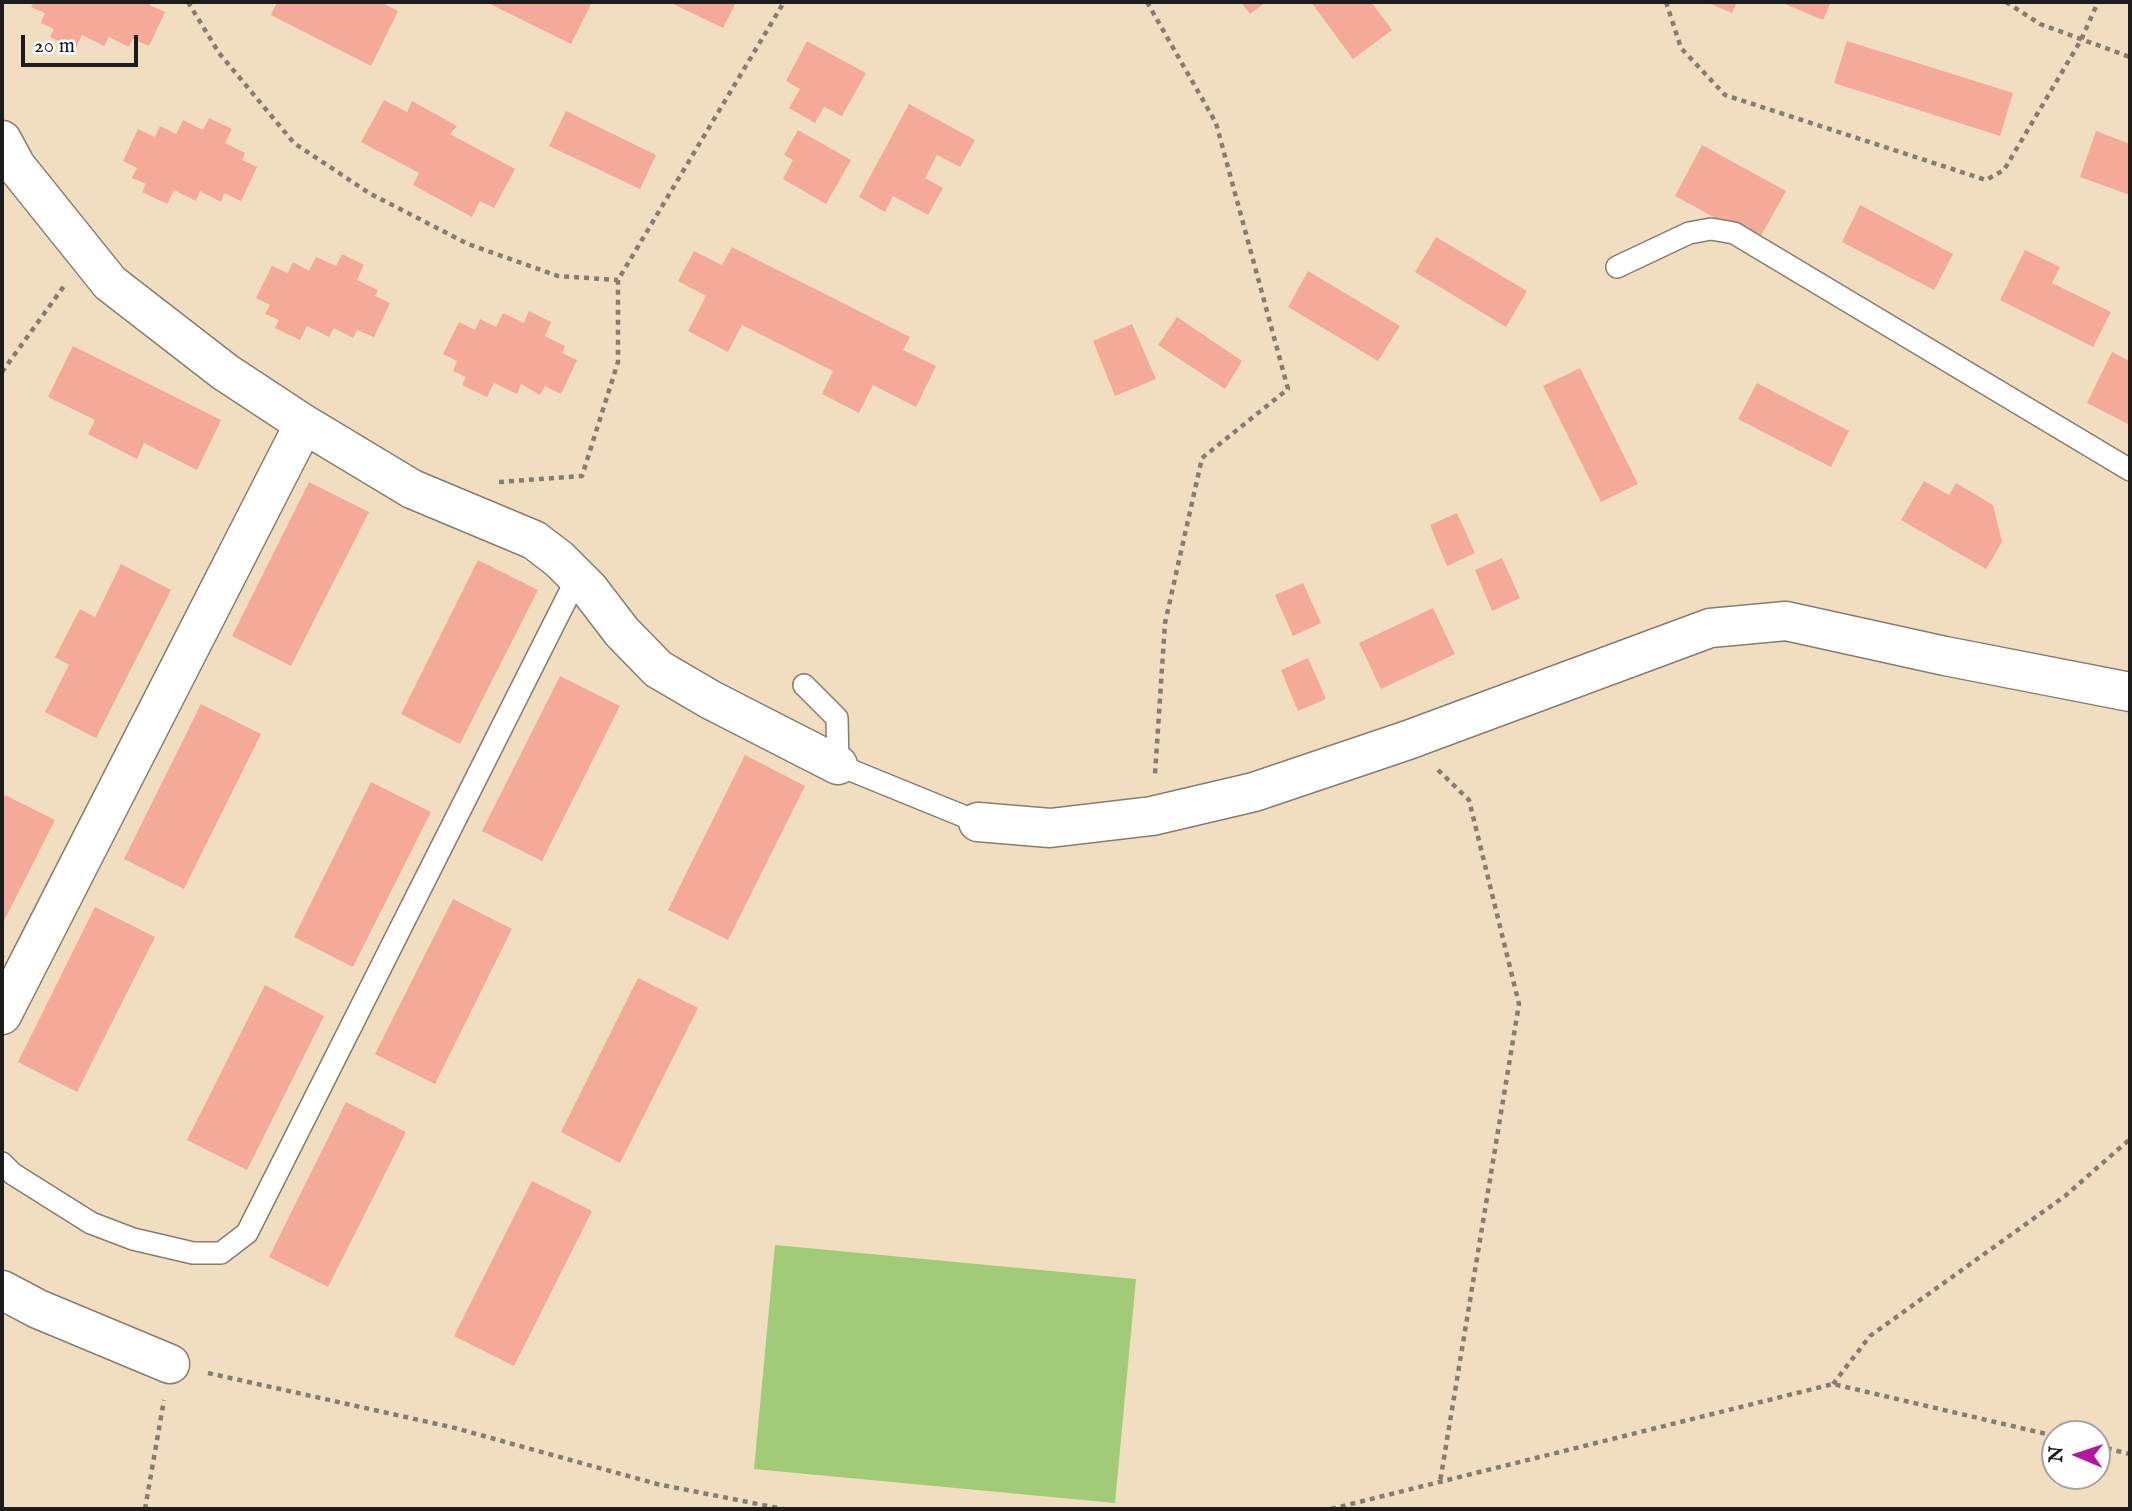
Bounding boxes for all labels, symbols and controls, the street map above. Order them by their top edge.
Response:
scale bar [24,21,142,65]
text: 20 m [34,33,75,60]
north arrow [2041,1420,2111,1490]
text: N [2045,1446,2069,1463]

